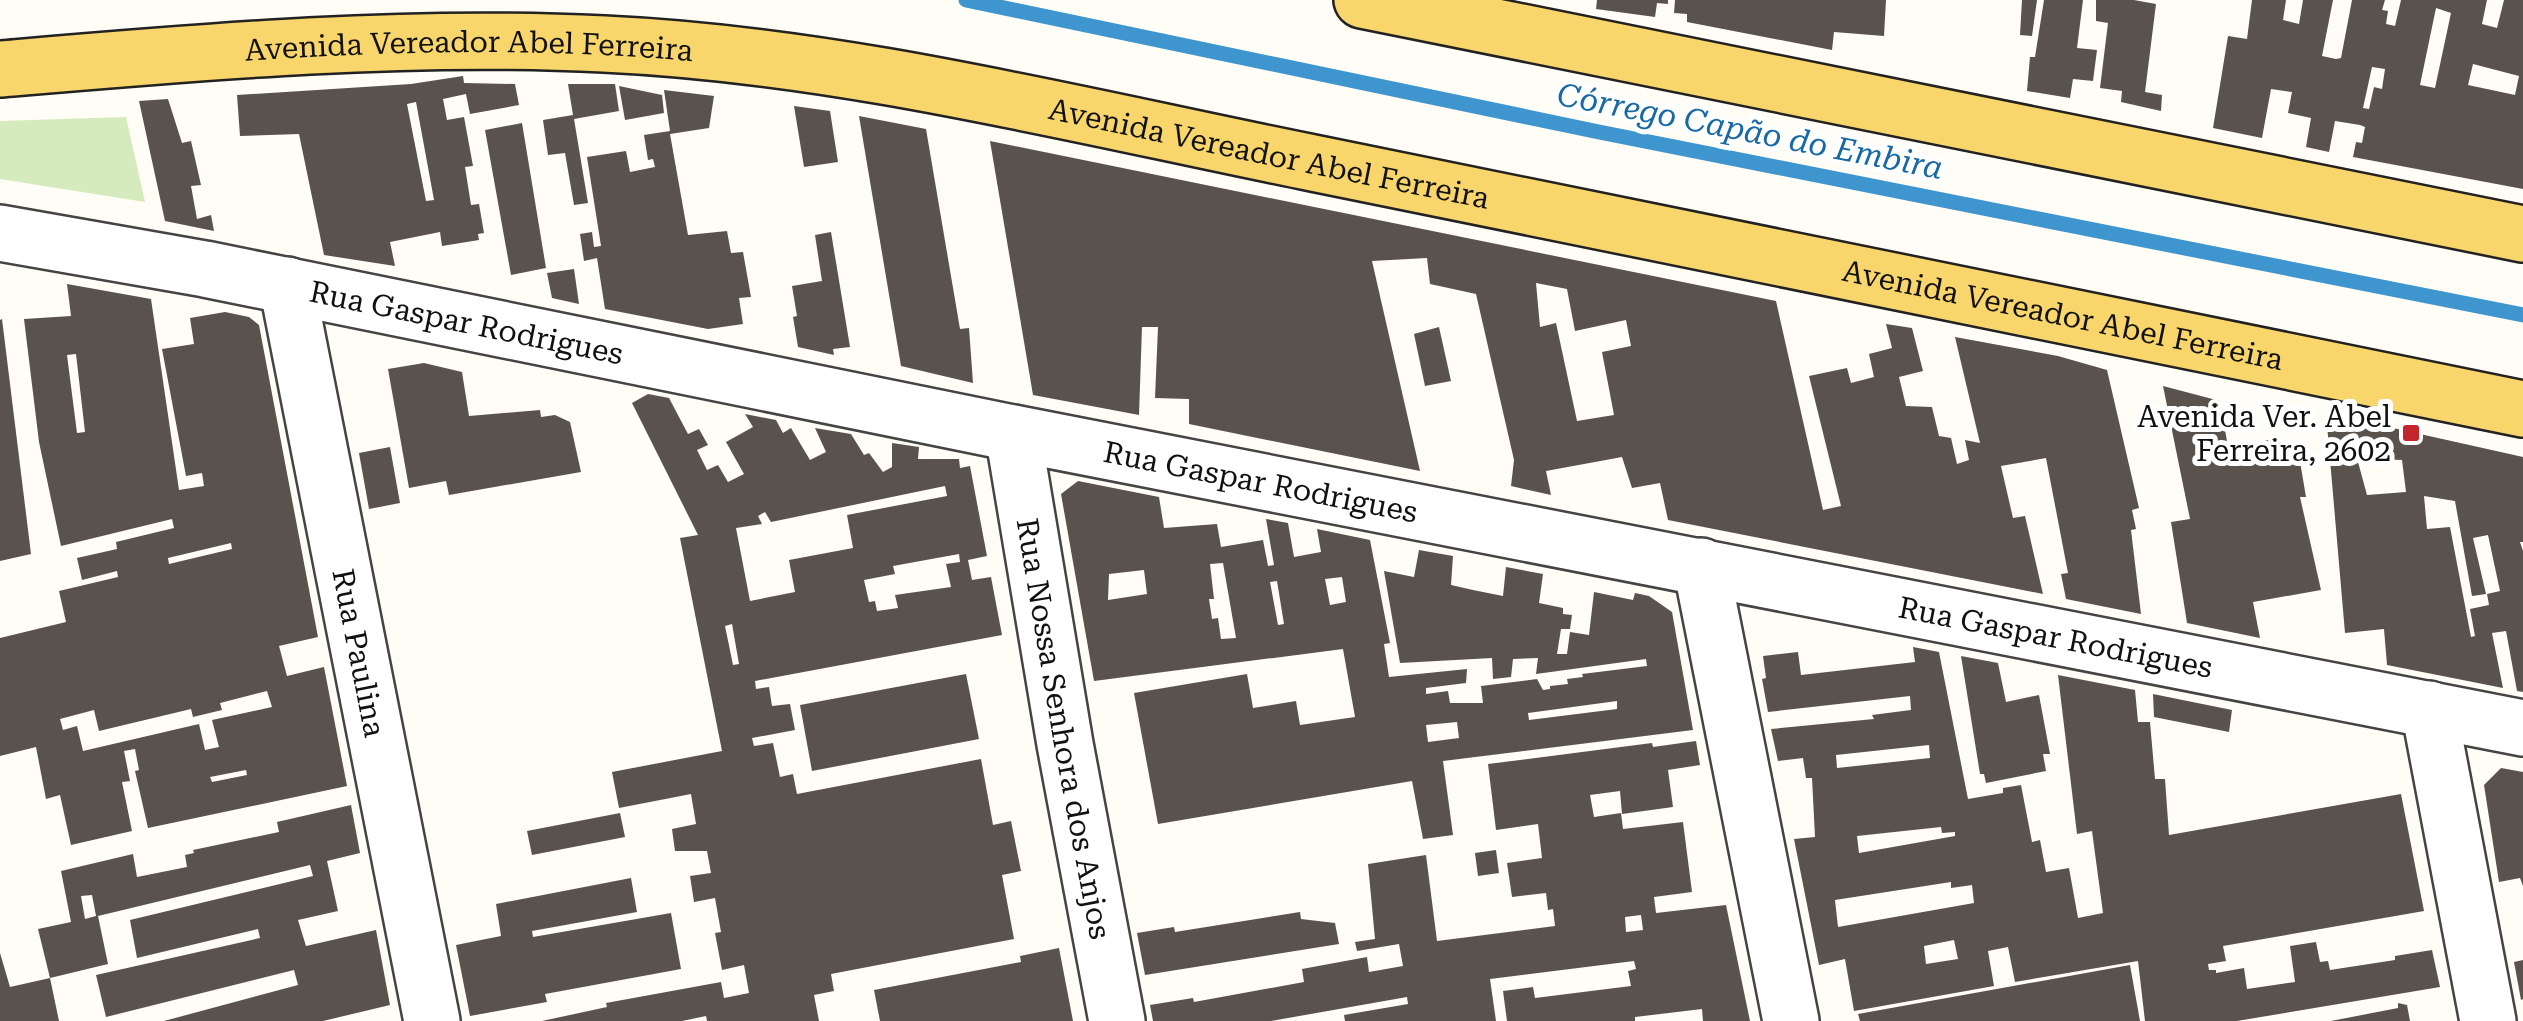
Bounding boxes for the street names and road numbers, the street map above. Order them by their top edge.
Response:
street label: Avenida Vereador Abel Ferreira [244,24,695,68]
street label: Avenida Vereador Abel Ferreira [1046,91,1493,215]
street label: Avenida Vereador Abel Ferreira [1840,252,2286,377]
street label: Rua Gaspar Rodrigues [307,273,626,371]
street label: Rua Gaspar Rodrigues [1101,434,1421,529]
street label: Rua Nossa Senhora dos Anjos [1010,516,1119,942]
street label: Rua Paulina [326,566,393,740]
street label: Rua Gaspar Rodrigues [1896,589,2216,684]

